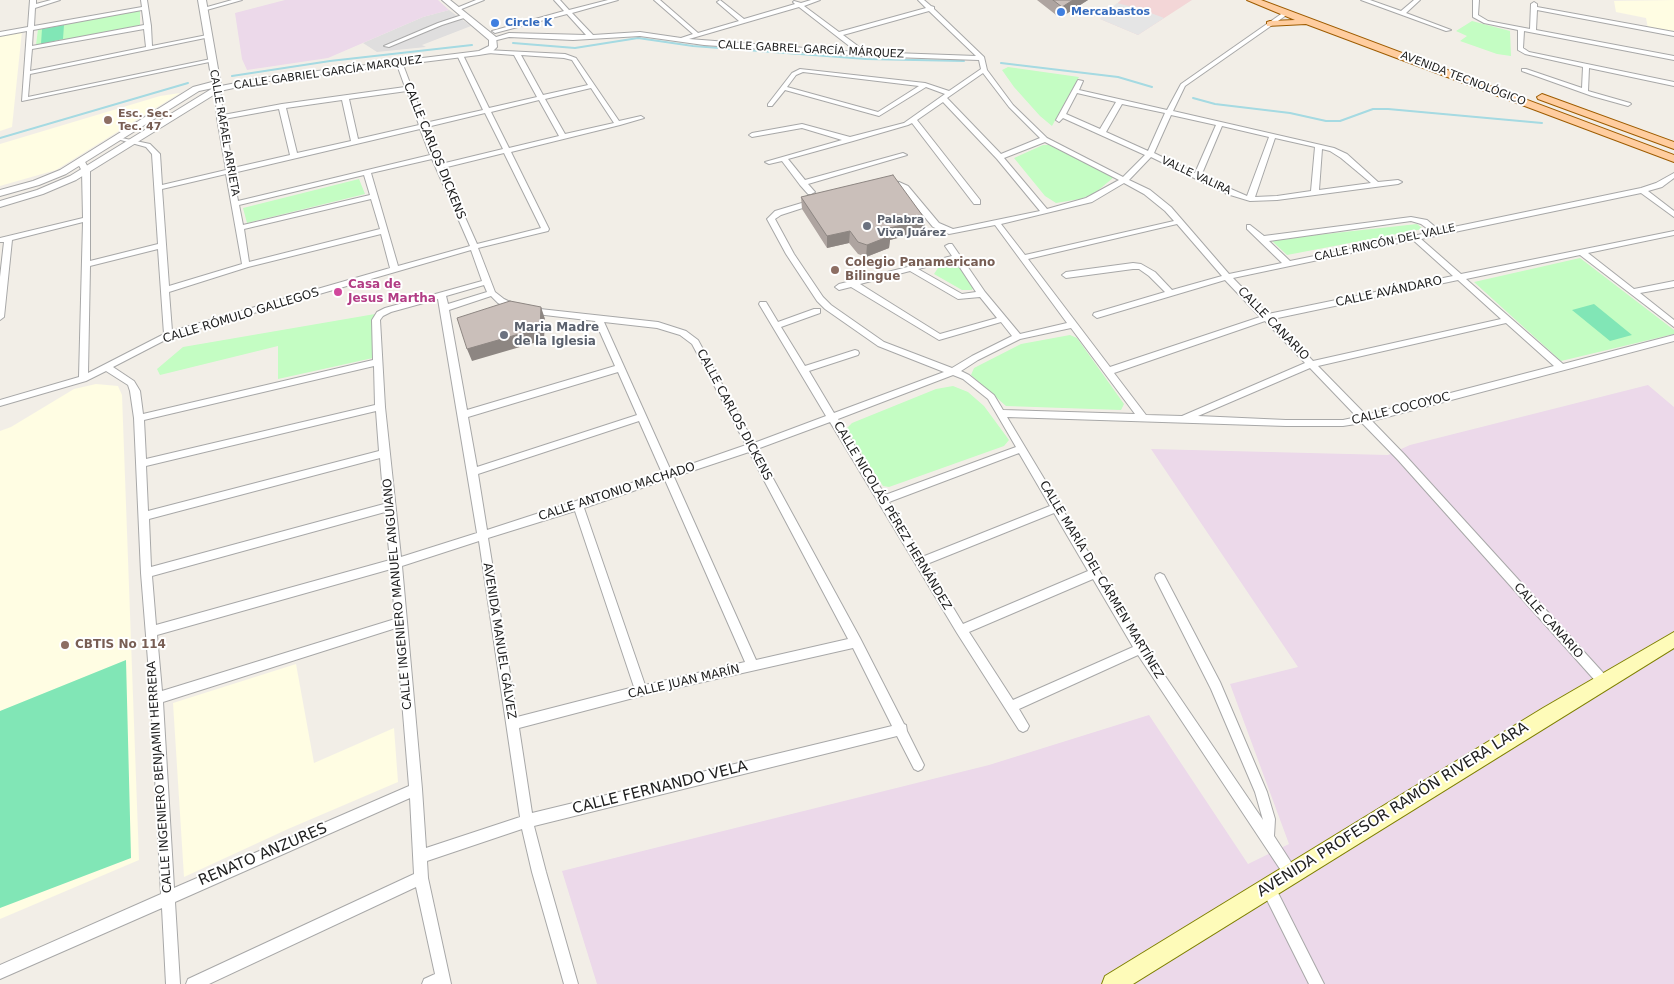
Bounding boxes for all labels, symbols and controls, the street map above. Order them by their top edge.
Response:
place label: Mercabastos [1071,5,1150,19]
marker: Mercabastos [1055,6,1067,18]
place label: Circle K [505,16,552,30]
marker: Circle K [489,17,501,29]
street label: CALLE GABREL GARCÍA MÁRQUEZ [717,39,905,61]
street label: AVENIDA TECNOLÓGICO [1399,49,1527,109]
street label: CALLE GABRIEL GARCÍA MARQUEZ [233,53,423,93]
street label: CALLE RAFAEL ARRIETA [206,69,242,197]
street label: CALLE CARLOS DICKENS [400,80,468,222]
place label: Esc. Sec. Tec. 47 [118,107,173,133]
marker: Esc. Sec. Tec. 47 [102,114,114,126]
street label: VALLE VALIRA [1159,154,1233,198]
place label: Palabra Viva Juárez [877,213,946,239]
marker: Palabra Viva Juárez [861,220,873,232]
street label: CALLE RINCÓN DEL VALLE [1313,222,1457,264]
place label: Colegio Panamericano Bilingue [845,256,995,284]
marker: Colegio Panamericano Bilingue [829,264,841,276]
street label: CALLE AVÁNDARO [1334,274,1444,310]
place label: Casa de Jesus Martha [348,278,436,306]
street label: CALLE CANARIO [1234,284,1312,364]
street label: CALLE RÓMULO GALLEGOS [161,285,321,347]
marker: Casa de Jesus Martha [332,286,344,298]
place label: Maria Madre de la Iglesia [514,321,599,349]
marker: Maria Madre de la Iglesia [498,329,510,341]
street label: CALLE CARLOS DICKENS [693,347,775,483]
street label: CALLE COCOYOC [1350,390,1452,428]
street label: CALLE NICOLÁS PÉREZ HERNÁNDEZ [830,419,954,613]
street label: CALLE ANTONIO MACHADO [537,460,697,524]
street label: CALLE INGENIERO MANUEL ANGUIANO [381,478,415,710]
street label: CALLE MARÍA DEL CÁRMEN MARTÍNEZ [1036,478,1166,682]
street label: AVENIDA MANUEL GÁLVEZ [480,562,518,720]
street label: CALLE CANARIO [1510,580,1586,662]
place label: CBTIS No 114 [75,638,166,652]
marker: CBTIS No 114 [59,639,71,651]
street label: CALLE INGENIERO BENJAMIN HERRERA [145,661,175,893]
street label: CALLE JUAN MARÍN [627,662,741,702]
street label: AVENIDA PROFESOR RAMÓN RIVERA LARA [1254,719,1532,901]
street label: CALLE FERNANDO VELA [571,758,749,818]
street label: RENATO ANZURES [196,820,330,890]

